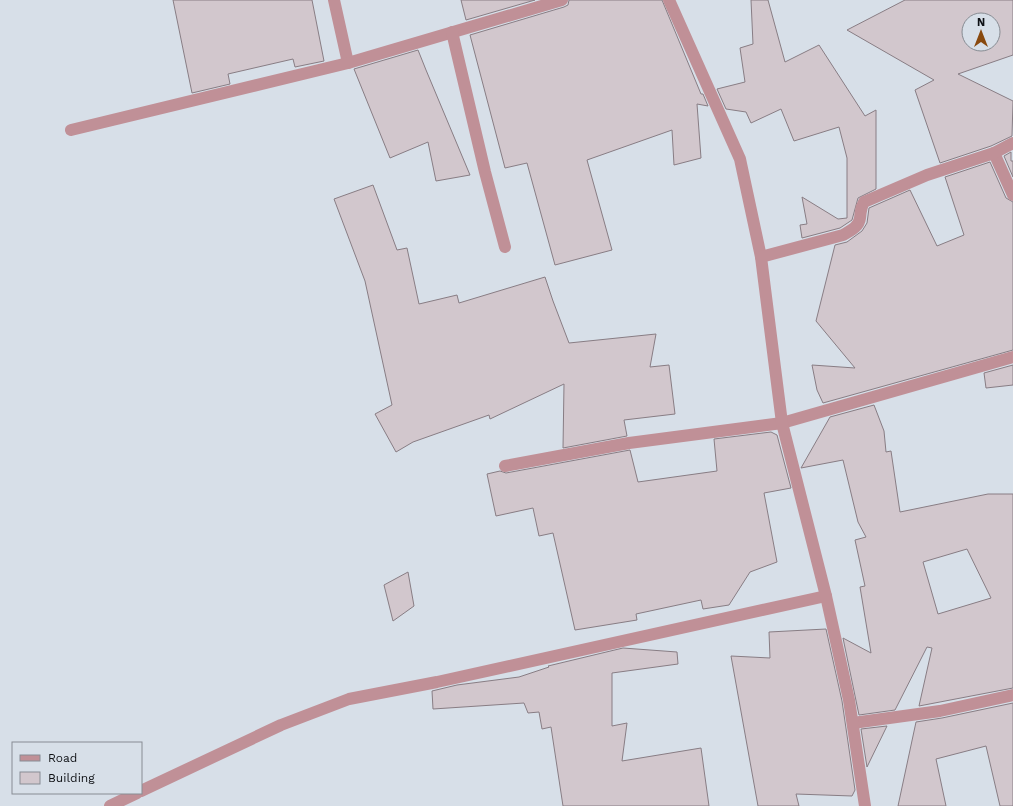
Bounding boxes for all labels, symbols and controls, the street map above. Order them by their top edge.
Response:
north arrow [961,12,1001,52]
text: N [977,16,985,29]
legend [12,742,142,794]
text: Road [48,751,77,765]
text: Building [48,771,95,785]

